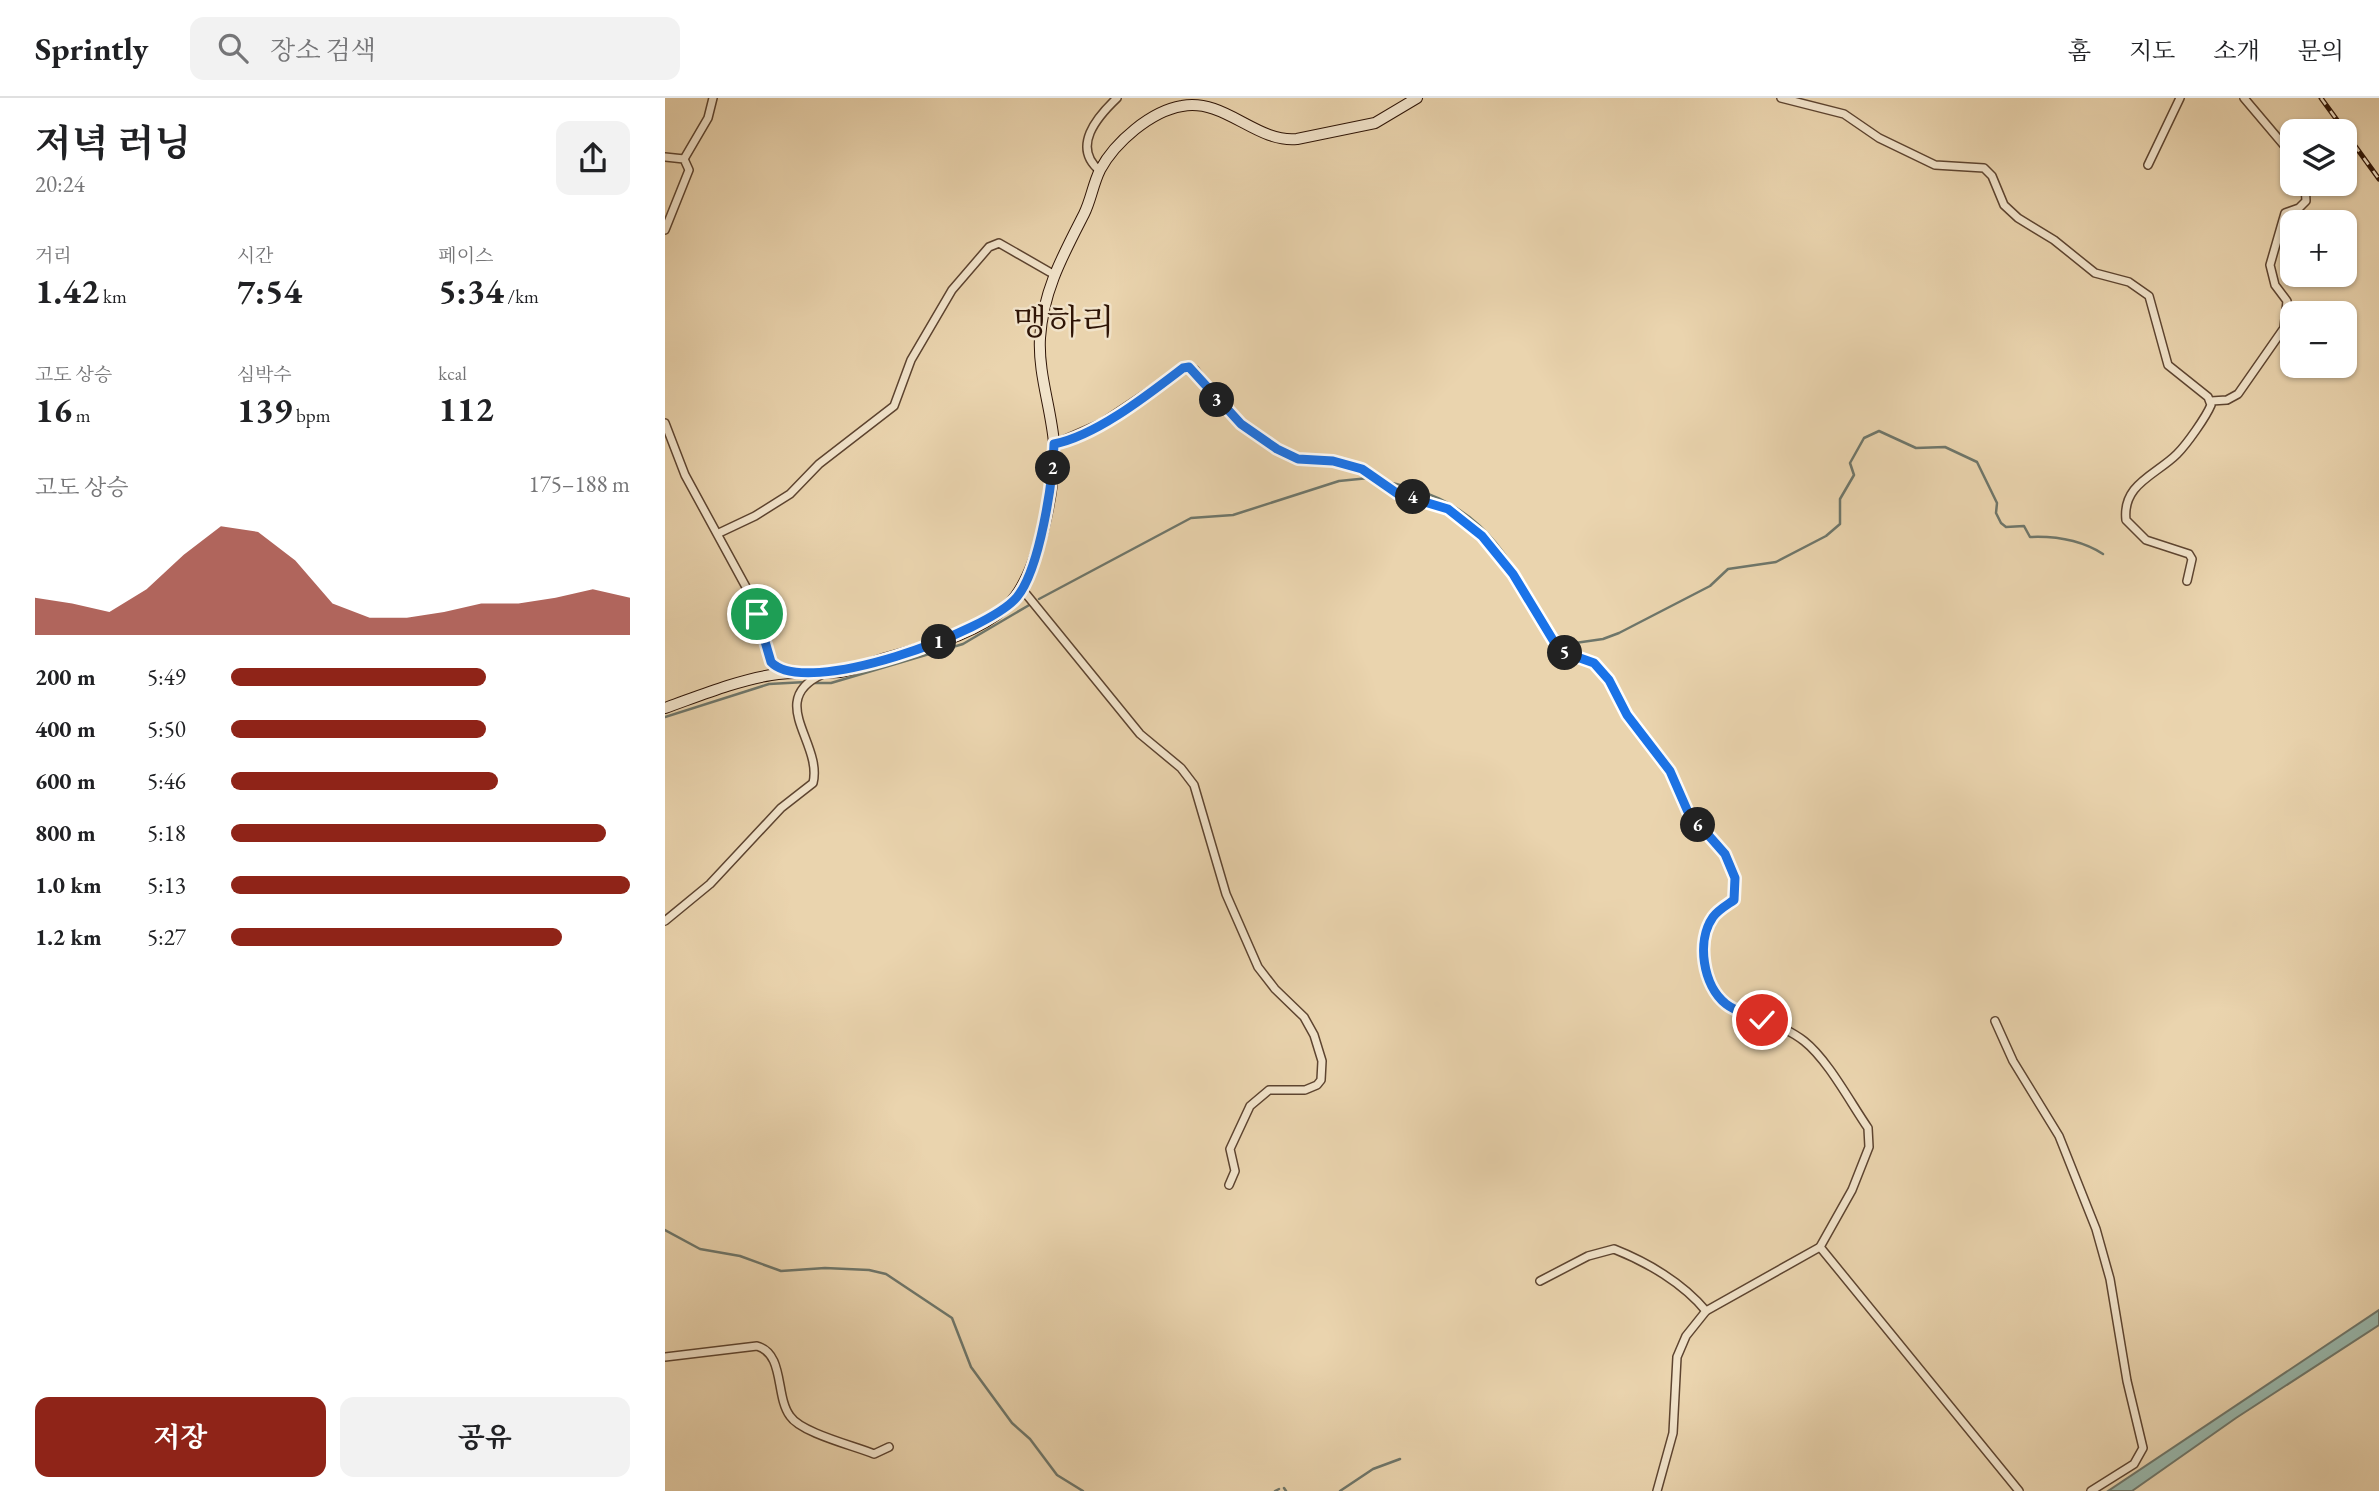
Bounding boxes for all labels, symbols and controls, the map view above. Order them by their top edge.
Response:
search box [190,17,680,80]
text: Sprintly [35,27,148,70]
icon: search [214,29,252,67]
text: 장소 검색 [270,33,376,67]
text: 홈 [2068,35,2091,66]
text: 지도 [2129,35,2175,66]
text: 소개 [2213,35,2260,66]
text: 문의 [2298,35,2344,66]
text: 저녁 러닝 [35,118,191,167]
map controls [2280,119,2357,378]
button: layers [2280,119,2357,196]
button: share [556,121,630,195]
text: 20:24 [35,169,85,199]
button: + [2280,210,2357,287]
text: 거리 [35,243,72,268]
text: 시간 [237,243,273,268]
text: 페이스 [438,243,493,268]
text: 1.42 [35,268,99,313]
text: 7:54 [237,268,302,313]
text: 5:34 [438,268,504,313]
text: km [99,284,127,309]
text: /km [504,284,539,309]
district label: 맹하리 [1013,299,1115,344]
button: − [2280,301,2357,378]
text: kcal [438,361,467,386]
text: 고도 상승 [35,362,112,387]
text: 심박수 [237,362,292,387]
pin: 3 [1199,382,1235,418]
text: 112 [438,386,494,431]
text: 16 [35,387,72,432]
text: 139 [237,387,292,432]
text: 3 [1211,387,1222,412]
text: m [72,403,91,428]
text: bpm [292,403,330,428]
pin: 2 [1035,450,1071,486]
text: 2 [1047,455,1058,480]
text: 175–188 m [529,469,630,499]
text: 고도 상승 [35,472,128,502]
pin: 4 [1395,480,1431,514]
text: 4 [1407,484,1418,509]
pin [727,584,787,644]
icon: arrive [738,595,776,633]
pin: 1 [921,624,957,660]
text: 1 [933,629,944,654]
pin: 5 [1548,636,1583,670]
text: 5 [1559,640,1570,665]
text: 200 m [35,662,96,692]
text: 5:49 [147,662,186,692]
text: 400 m [35,714,96,744]
text: 5:50 [147,714,186,744]
text: 600 m [35,766,96,796]
text: 5:46 [147,766,186,796]
pin: 6 [1681,808,1715,842]
text: 6 [1692,812,1703,837]
text: 800 m [35,818,96,848]
text: 5:18 [147,818,186,848]
text: 1.0 km [35,870,102,900]
text: 5:13 [147,870,186,900]
text: 1.2 km [35,922,102,952]
text: 5:27 [147,922,186,952]
pin [1732,990,1792,1050]
icon: check [1743,1001,1781,1039]
button: 저장 [35,1397,326,1477]
button: 공유 [340,1397,630,1477]

